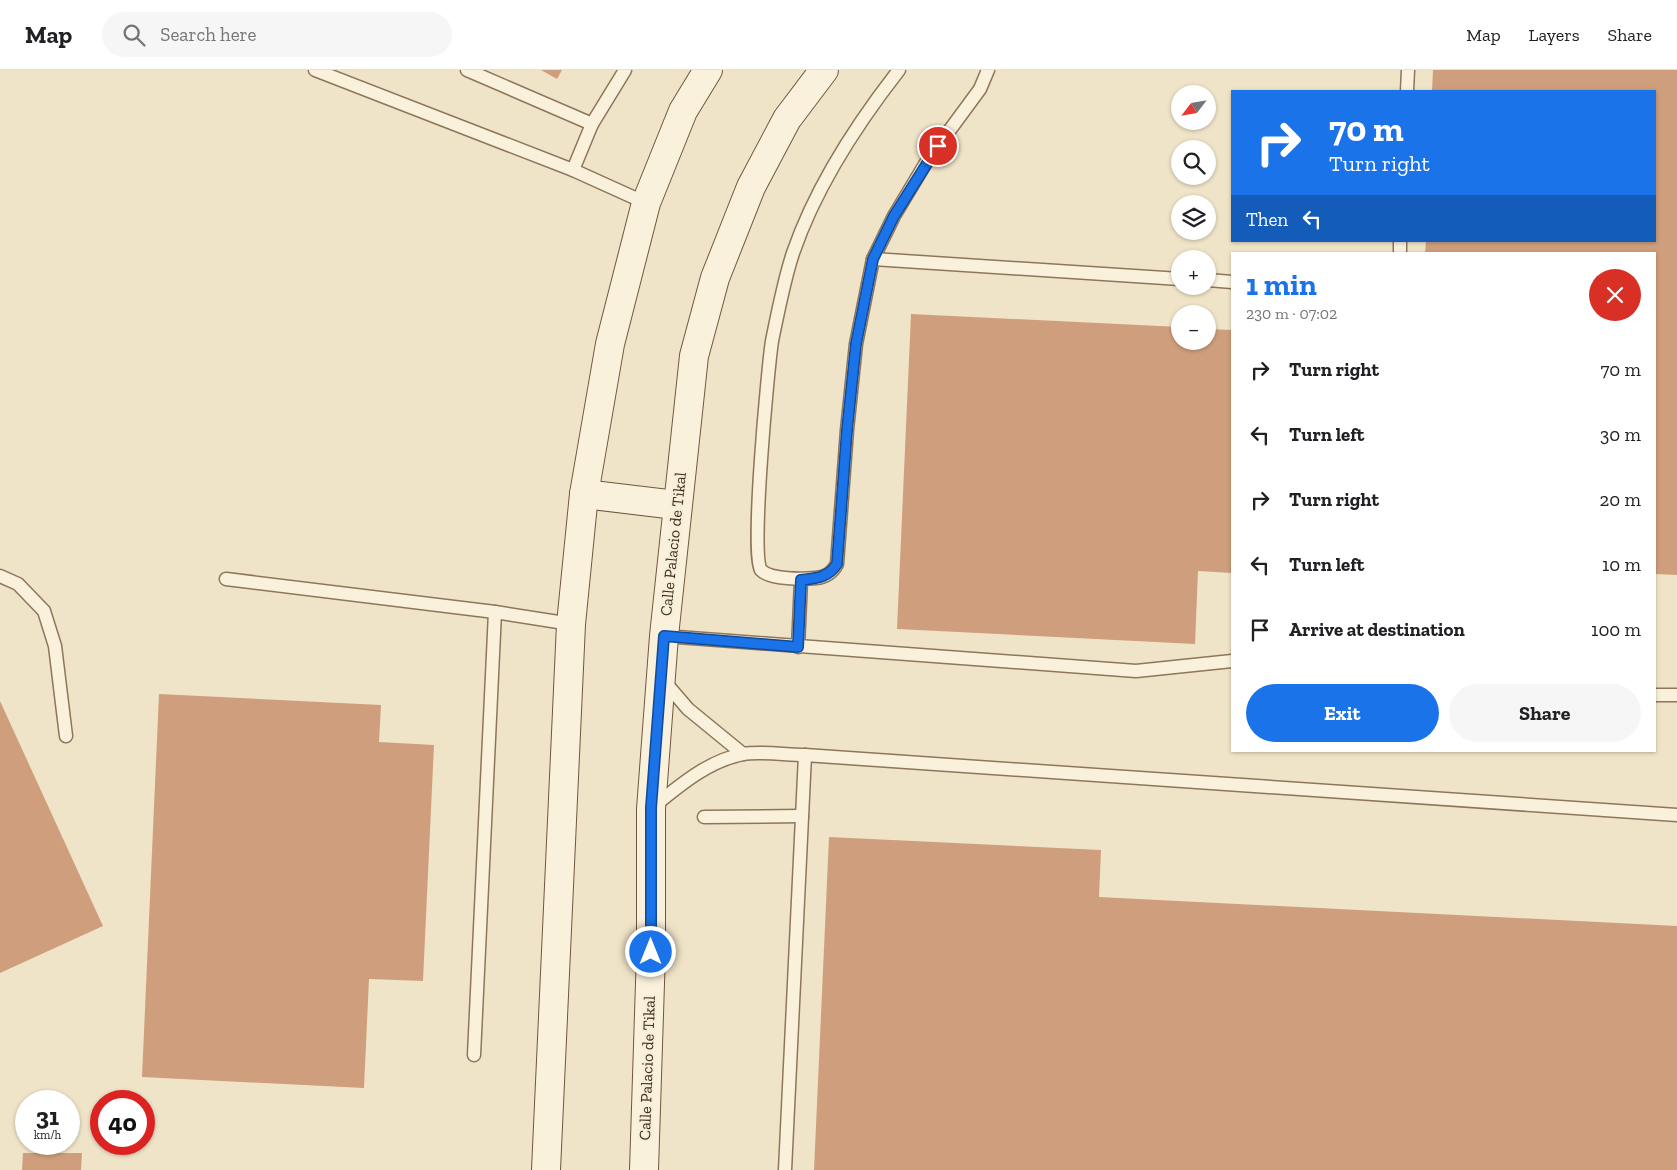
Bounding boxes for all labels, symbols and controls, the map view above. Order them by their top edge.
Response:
search box [102,12,452,57]
text: Map [25,20,72,49]
icon: search [120,21,148,49]
text: Search here [160,23,257,46]
text: Map [1466,24,1501,46]
text: Layers [1529,24,1580,46]
text: Share [1608,24,1652,46]
north arrow [1171,85,1216,130]
map controls [1171,85,1216,350]
text: 70 m [1329,108,1404,150]
icon: right [1246,110,1311,175]
pin [917,125,959,167]
icon: arrive [924,132,952,160]
button: search [1171,140,1216,185]
text: Turn right [1329,150,1430,177]
button: layers [1171,195,1216,240]
icon: left [1298,205,1326,233]
text: Then [1246,208,1288,231]
button: + [1171,250,1216,295]
text: 1 min [1246,267,1317,303]
button: close [1589,269,1641,321]
text: 230 m · 07:02 [1246,304,1337,323]
button: − [1171,305,1216,350]
icon: right [1246,356,1274,384]
text: Turn right [1289,358,1379,381]
text: 70 m [1600,358,1641,381]
icon: left [1246,421,1274,449]
text: Turn left [1289,423,1364,446]
text: 30 m [1600,423,1641,446]
street label: Calle Palacio de Tikal [656,471,690,617]
icon: right [1246,486,1274,514]
text: Turn right [1289,488,1379,511]
text: 20 m [1600,488,1641,511]
icon: left [1246,551,1274,579]
text: Turn left [1289,553,1364,576]
text: 10 m [1602,553,1641,576]
icon: arrive [1246,616,1274,644]
text: Arrive at destination [1289,618,1465,641]
text: 100 m [1591,618,1641,641]
button: Exit [1246,684,1439,742]
button: Share [1449,684,1641,742]
position arrow [624,925,676,977]
street label: Calle Palacio de Tikal [635,995,659,1141]
speed limit sign: 40 [90,1090,155,1155]
text: 31 [36,1101,59,1131]
text: km/h [34,1128,61,1142]

